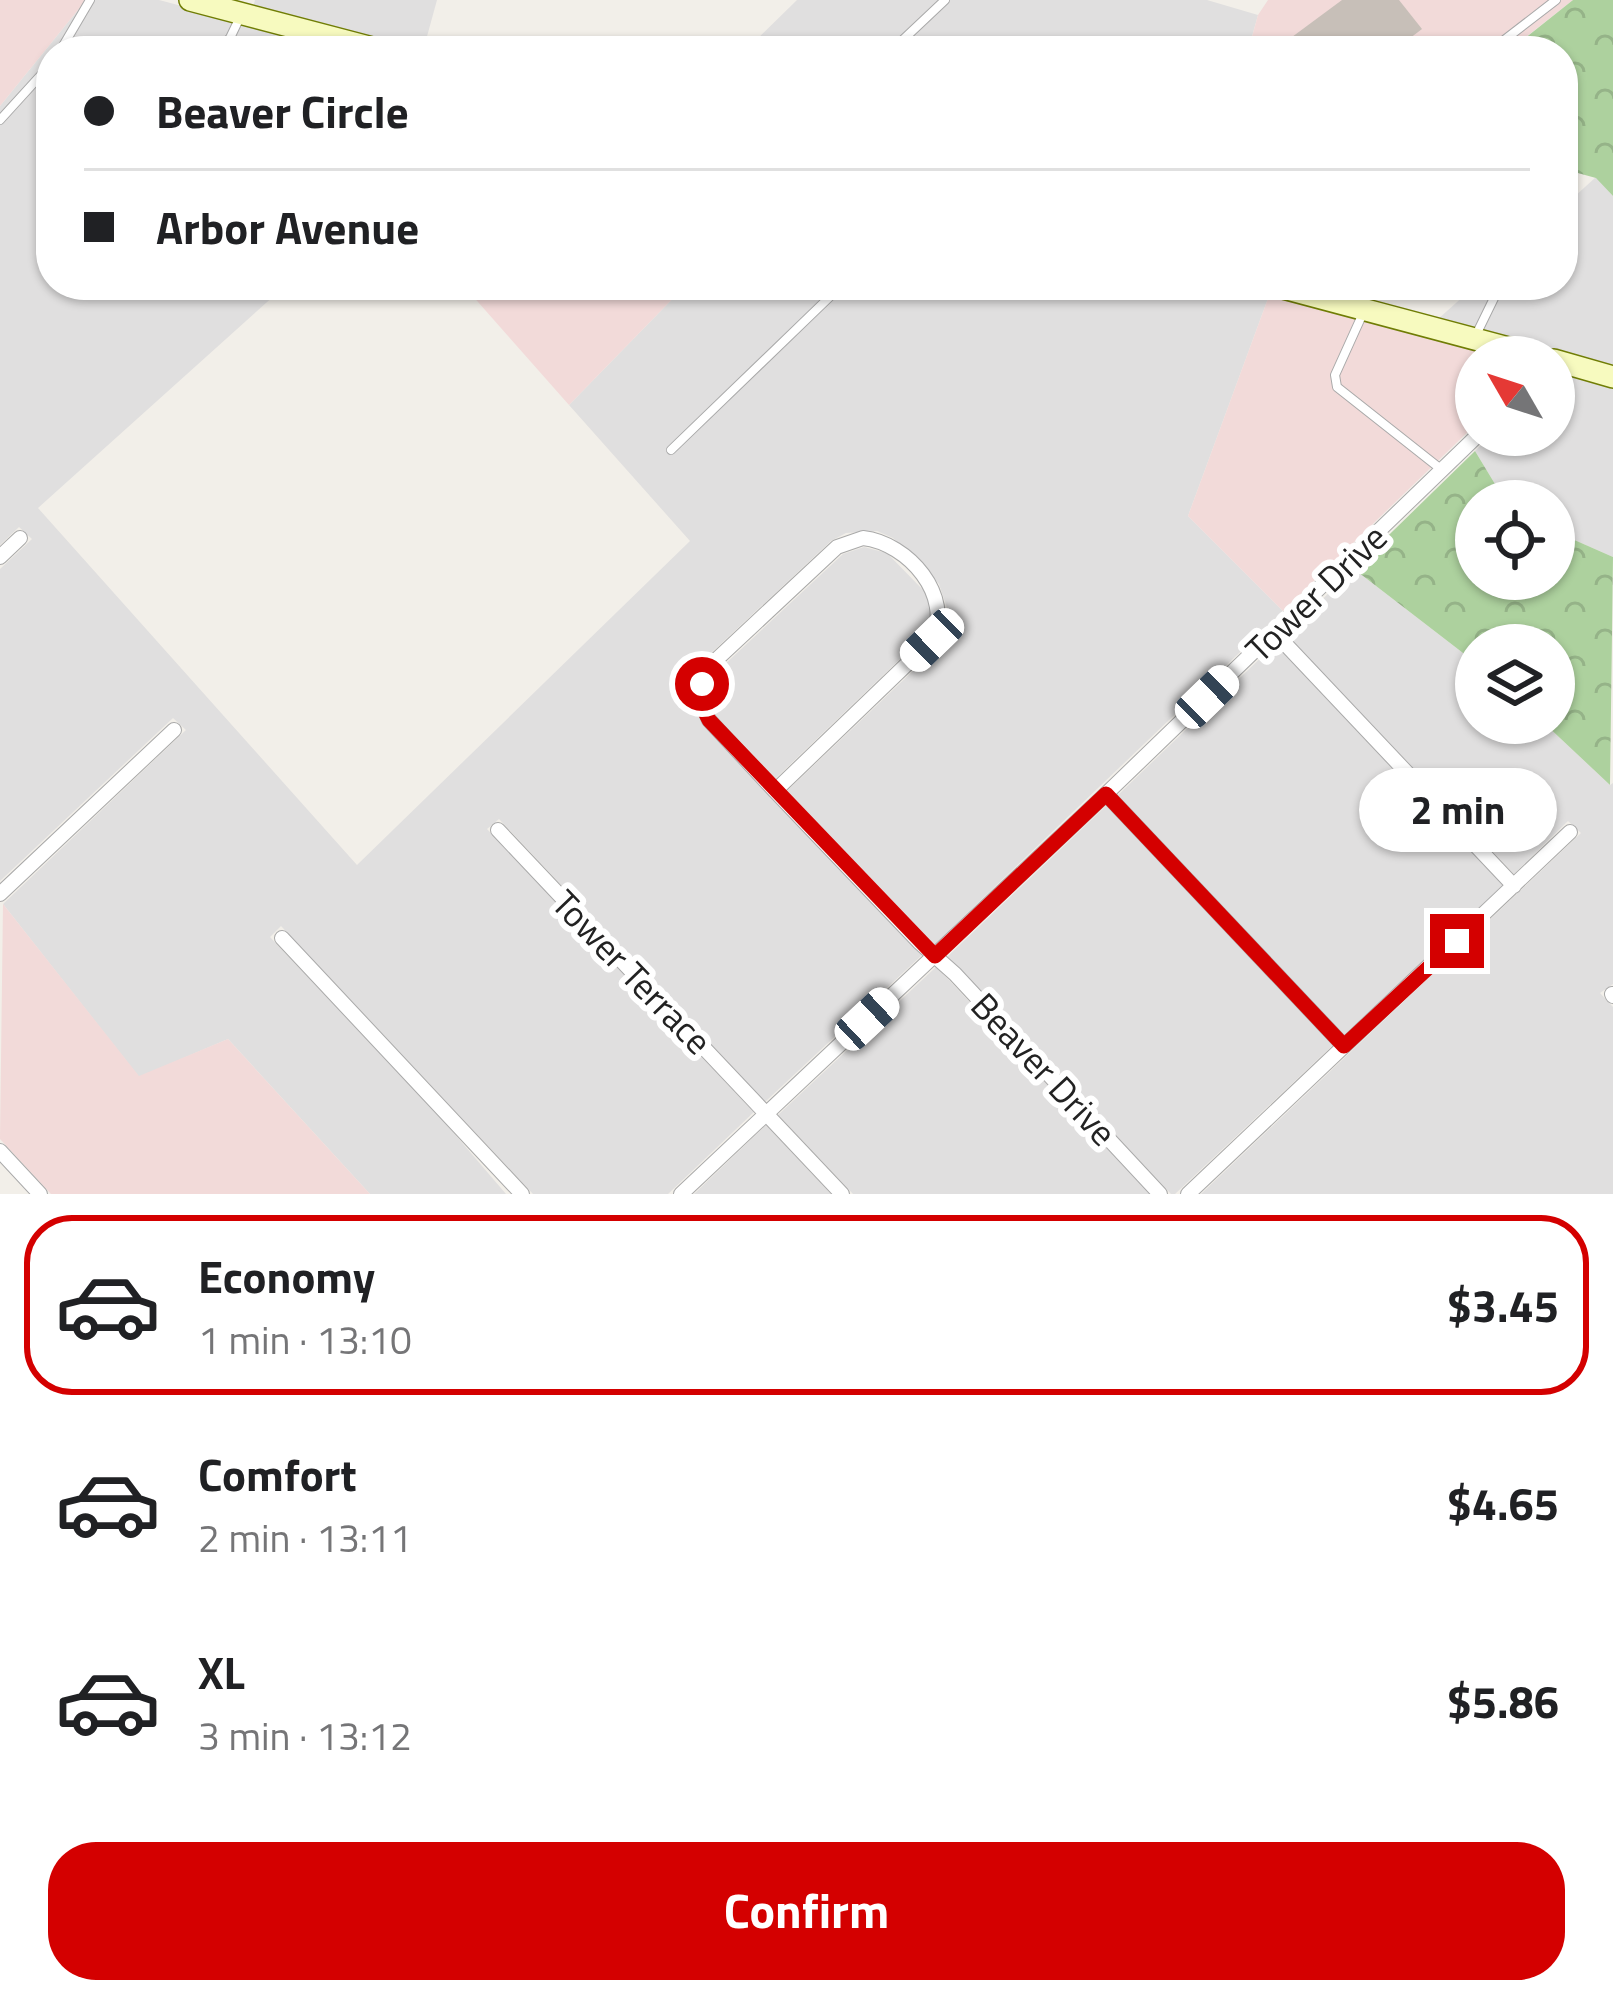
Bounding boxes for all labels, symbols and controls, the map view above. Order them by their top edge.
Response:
text: Beaver Circle [156,77,409,145]
text: Arbor Avenue [156,193,419,261]
north arrow [1455,336,1575,456]
map controls [1455,336,1575,744]
button: locate [1455,480,1575,600]
street label: Tower Drive [1232,511,1399,675]
car [894,602,970,678]
button: layers [1455,624,1575,744]
route start [675,657,729,711]
car [1169,659,1245,735]
callout: 2 min [1358,767,1556,851]
text: 2 min [1411,780,1505,839]
street label: Tower Terrace [539,877,725,1067]
route end [1430,914,1484,968]
street label: Beaver Drive [959,980,1130,1158]
car [828,981,906,1057]
text: Economy [198,1242,375,1310]
icon: car [54,1251,162,1359]
text: $3.45 [1447,1271,1559,1339]
text: 1 min · 13:10 [198,1310,412,1369]
text: Comfort [198,1440,357,1508]
icon: car [54,1449,162,1557]
text: $4.65 [1447,1469,1559,1537]
text: 2 min · 13:11 [198,1508,412,1567]
text: XL [198,1638,245,1706]
icon: car [54,1647,162,1755]
text: $5.86 [1447,1667,1559,1735]
text: 3 min · 13:12 [198,1706,412,1765]
button: Confirm [48,1842,1565,1980]

